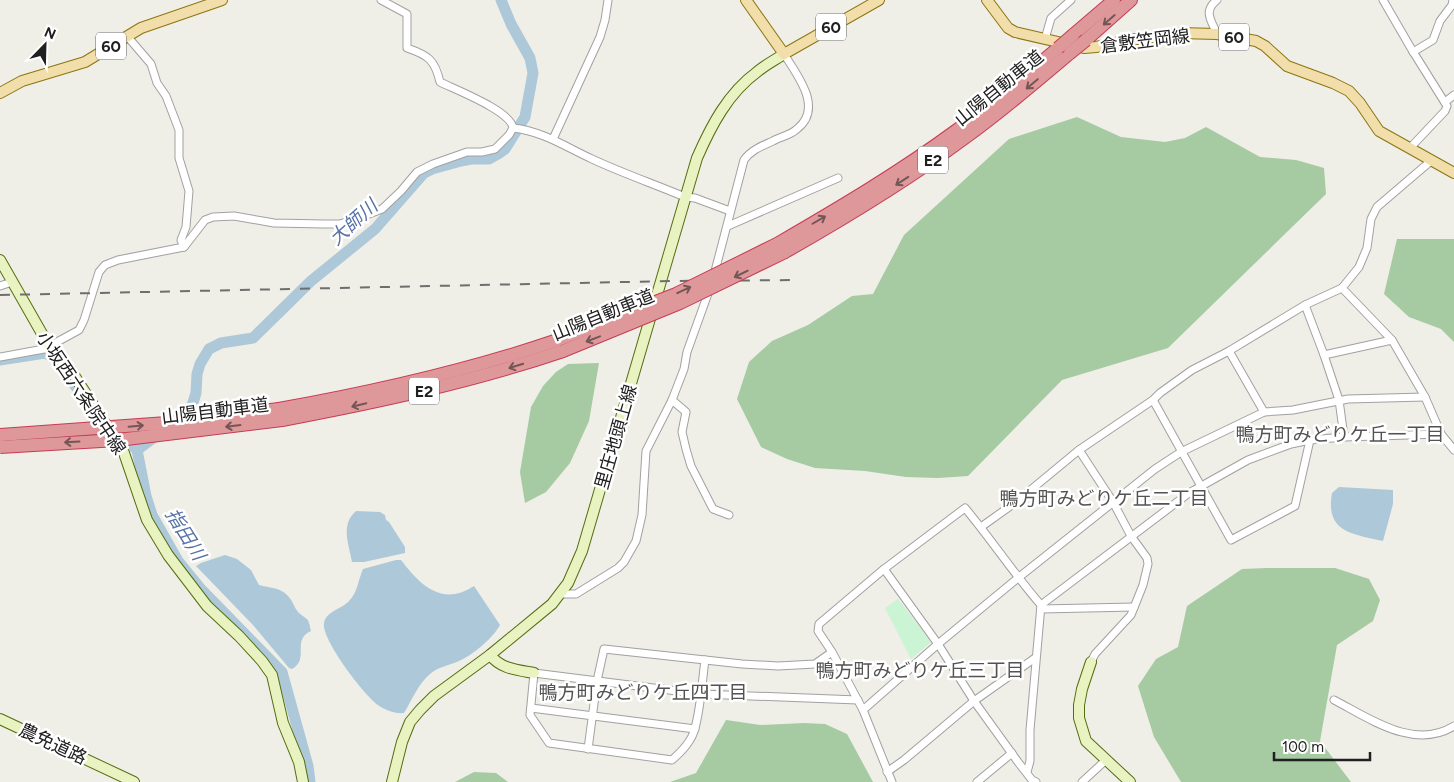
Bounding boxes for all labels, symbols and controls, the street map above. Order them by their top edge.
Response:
road number: 60 [816,14,846,41]
one-way arrow [1102,14,1115,26]
north arrow [20,20,70,70]
text: N [42,24,58,43]
road number: 60 [1219,24,1249,51]
street label: 倉敷笠岡線 [1099,25,1191,57]
road number: 60 [96,32,126,59]
street label: 山陽自動車道 [950,45,1048,131]
one-way arrow [1026,79,1039,90]
road number: E2 [918,146,948,174]
one-way arrow [895,176,909,186]
water label: 大師川 [324,193,384,250]
one-way arrow [812,214,826,224]
one-way arrow [734,270,749,279]
one-way arrow [676,284,691,294]
street label: 山陽自動車道 [549,285,657,345]
street label: 小坂西六条院中線 [32,327,130,459]
one-way arrow [585,336,600,345]
one-way arrow [509,362,525,372]
road number: E2 [409,378,439,404]
street label: 里庄地頭上線 [591,382,641,492]
street label: 山陽自動車道 [160,394,270,428]
one-way arrow [351,401,367,411]
one-way arrow [128,421,144,431]
one-way arrow [226,421,242,431]
district label: 鴨方町みどりケ丘一丁目 [1235,423,1445,446]
one-way arrow [64,438,80,447]
district label: 鴨方町みどりケ丘二丁目 [999,487,1209,510]
water label: 指田川 [161,504,211,566]
district label: 鴨方町みどりケ丘三丁目 [815,659,1025,682]
district label: 鴨方町みどりケ丘四丁目 [538,681,748,704]
street label: 農免道路 [16,719,90,769]
scale bar [1274,730,1370,762]
text: 100 m [1282,738,1324,756]

